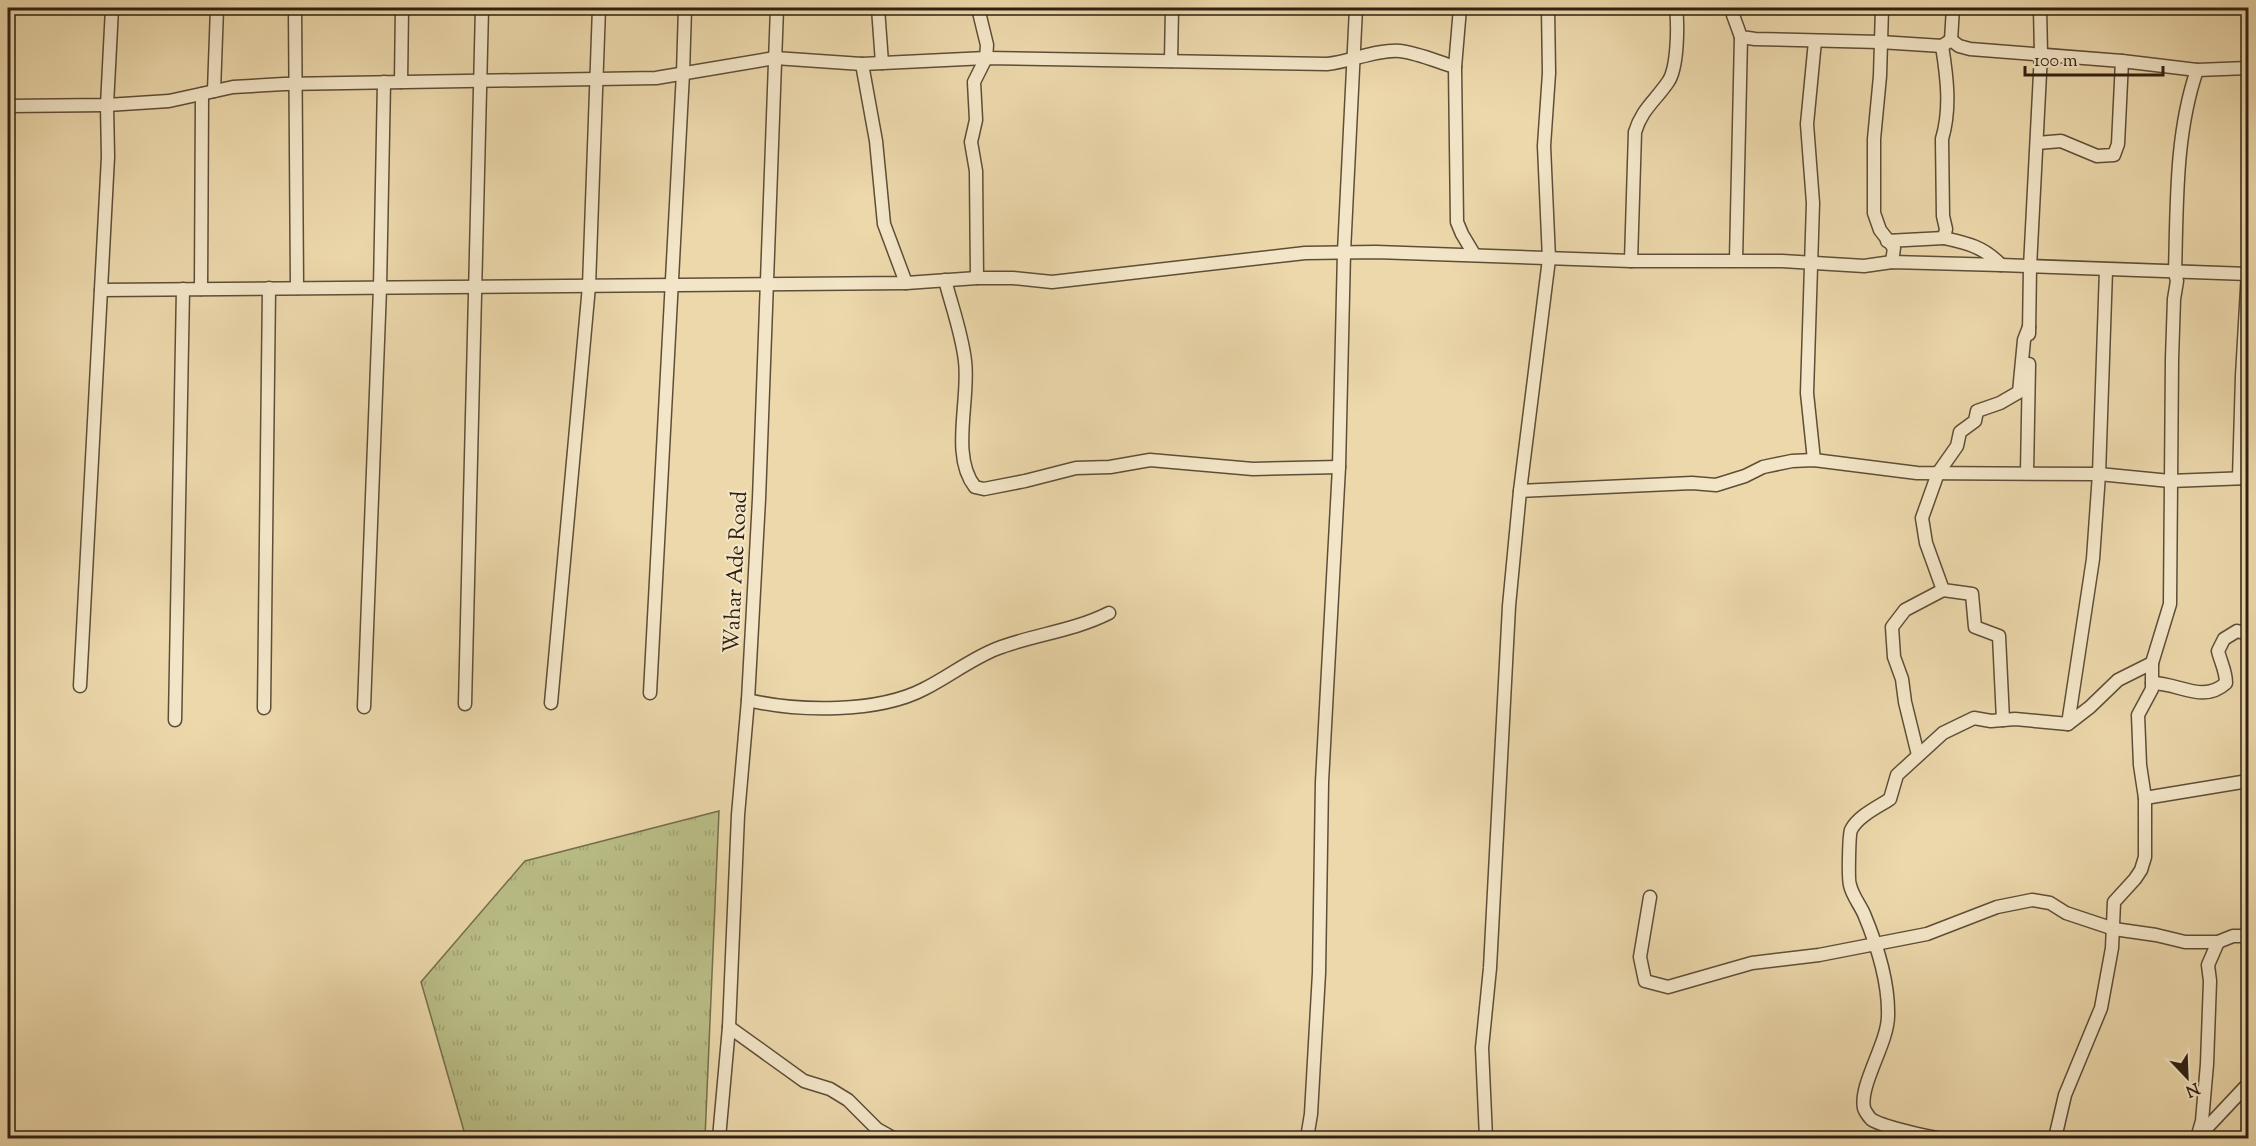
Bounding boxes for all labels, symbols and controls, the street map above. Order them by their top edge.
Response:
scale bar [2025,39,2163,77]
text: 100 m [2034,49,2078,75]
street label: Wahar Ade Road [717,490,757,654]
north arrow [2157,1047,2217,1107]
text: N [2181,1075,2202,1102]

